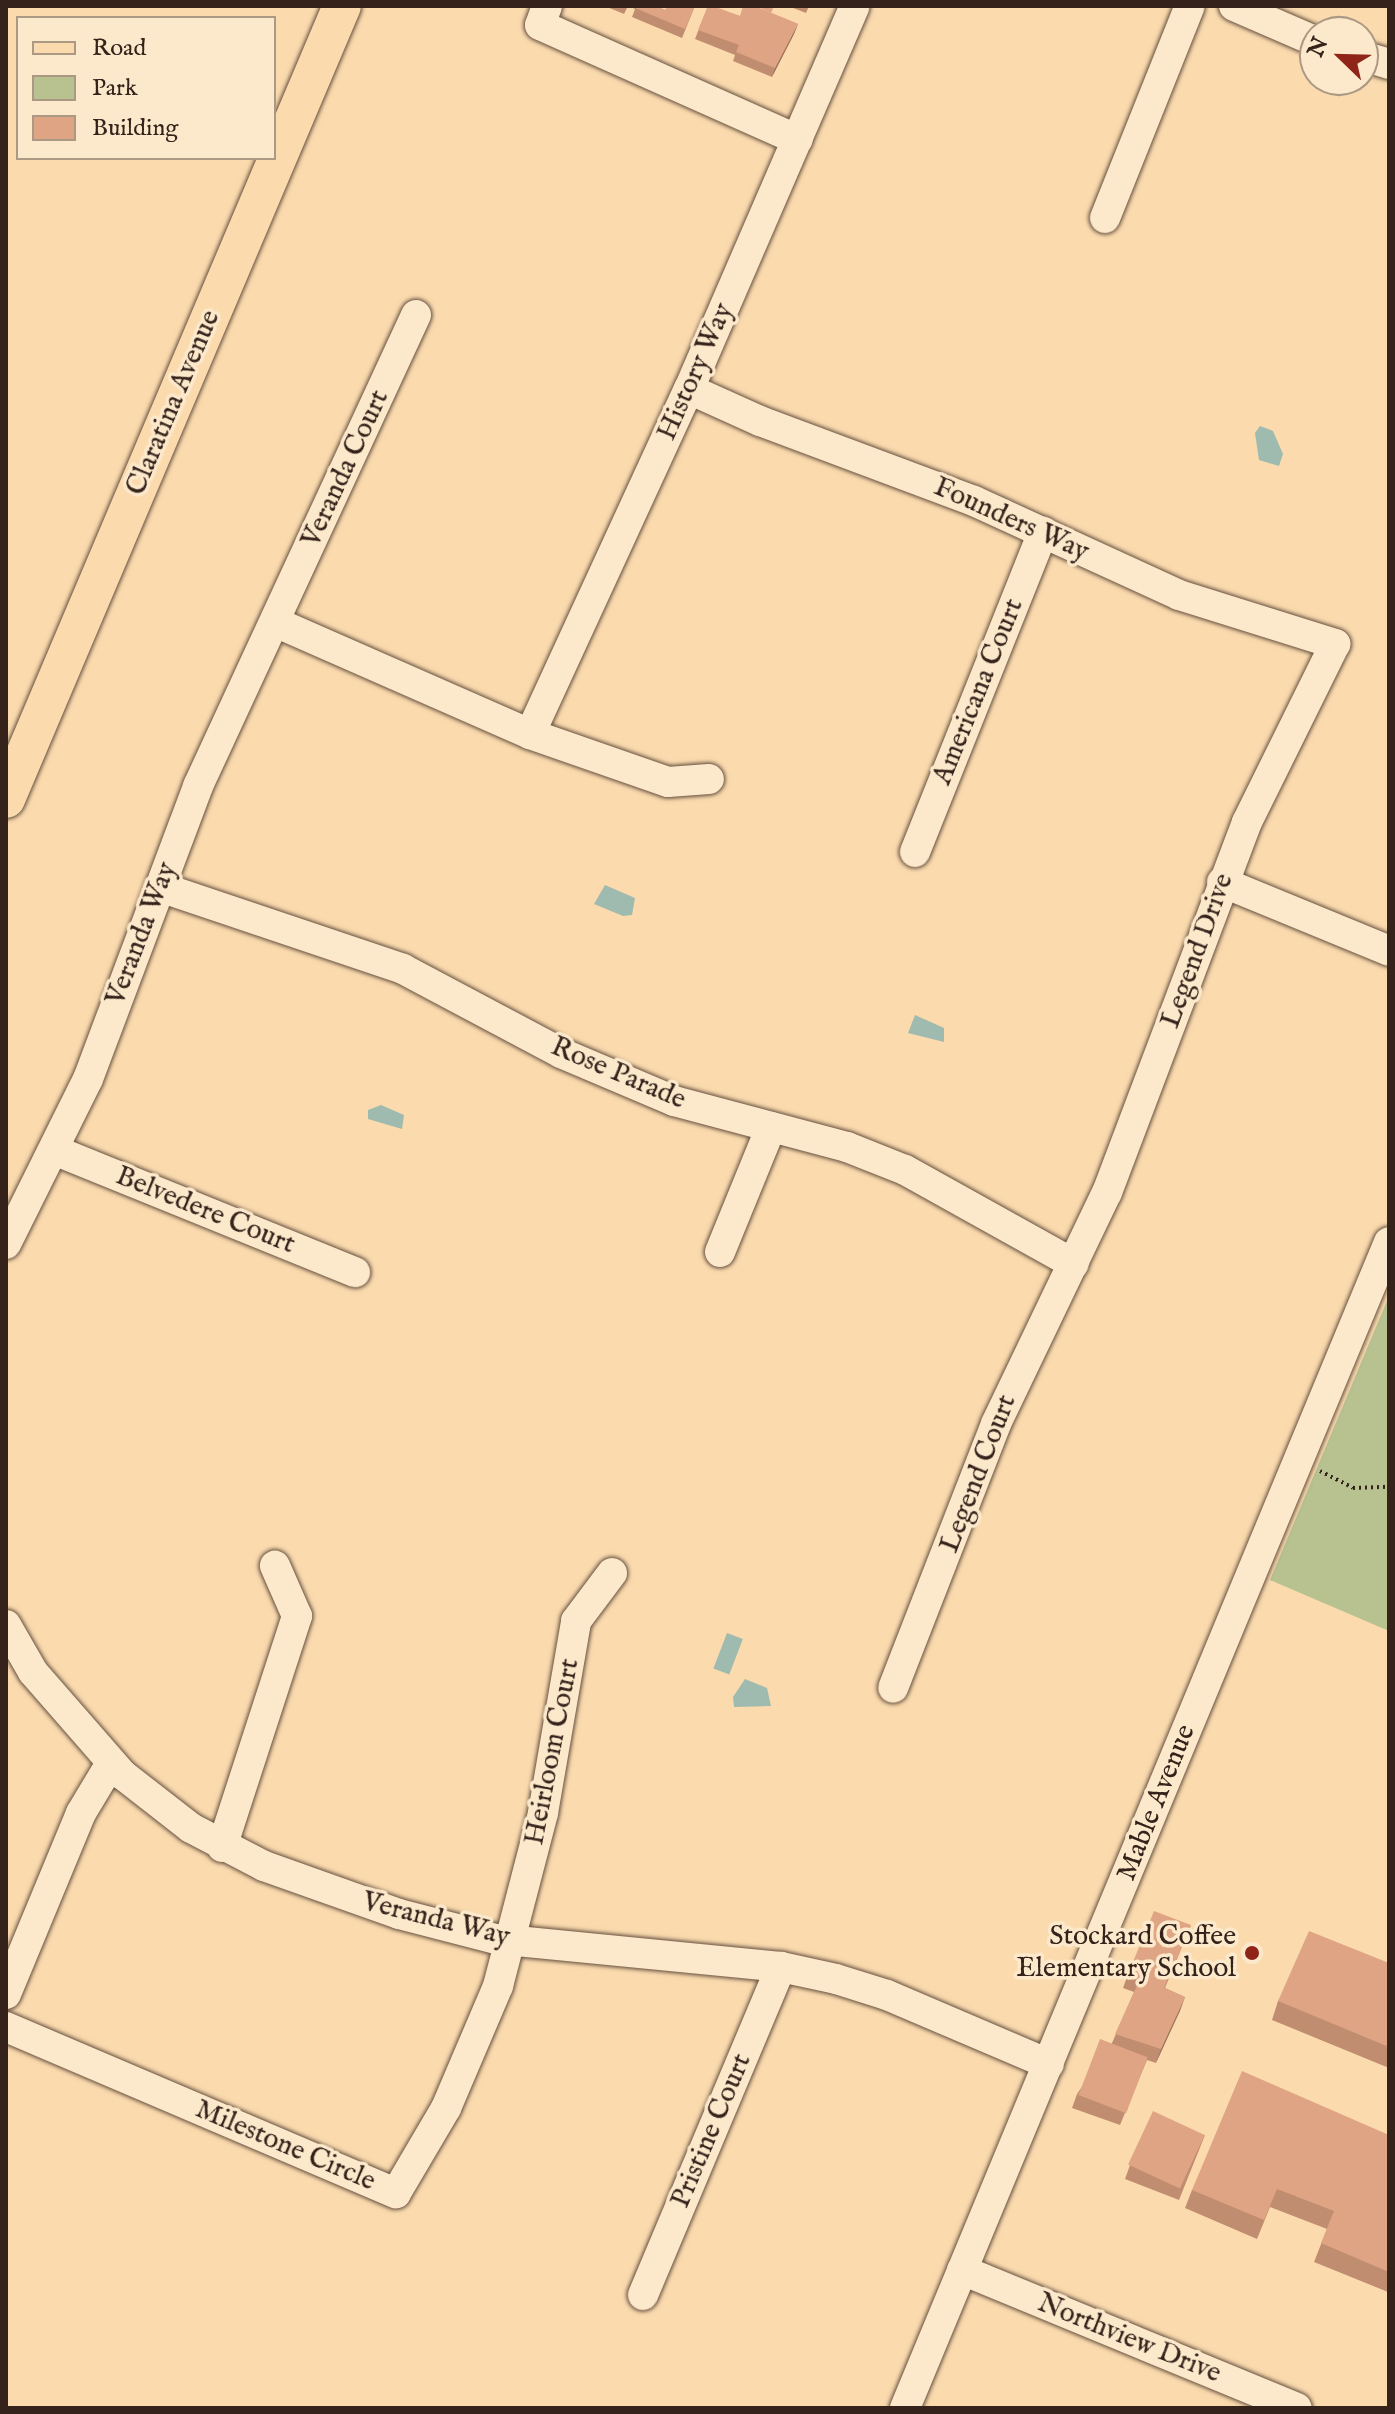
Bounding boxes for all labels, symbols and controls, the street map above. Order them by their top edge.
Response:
legend [16,16,276,160]
north arrow [1299,16,1379,96]
text: Road [92,33,146,64]
text: N [1302,33,1335,62]
text: Park [92,73,138,104]
text: Building [92,113,178,144]
street label: History Way [651,298,741,446]
street label: Claratina Avenue [120,305,228,501]
street label: Veranda Court [295,385,397,553]
street label: Founders Way [928,471,1094,569]
street label: Americana Court [926,594,1032,790]
street label: Veranda Way [99,858,185,1010]
street label: Legend Drive [1154,869,1242,1033]
street label: Rose Parade [545,1031,691,1117]
street label: Belvedere Court [111,1160,299,1262]
street label: Legend Court [933,1390,1025,1558]
street label: Heirloom Court [518,1656,588,1848]
street label: Mable Avenue [1110,1720,1204,1886]
street label: Veranda Way [359,1885,513,1955]
place label: Stockard Coffee Elementary School [1016,1920,1236,1986]
marker: Stockard Coffee Elementary School [1243,1944,1261,1962]
street label: Pristine Court [664,2049,760,2213]
street label: Milestone Circle [190,2093,380,2199]
street label: Northview Drive [1032,2287,1226,2391]

